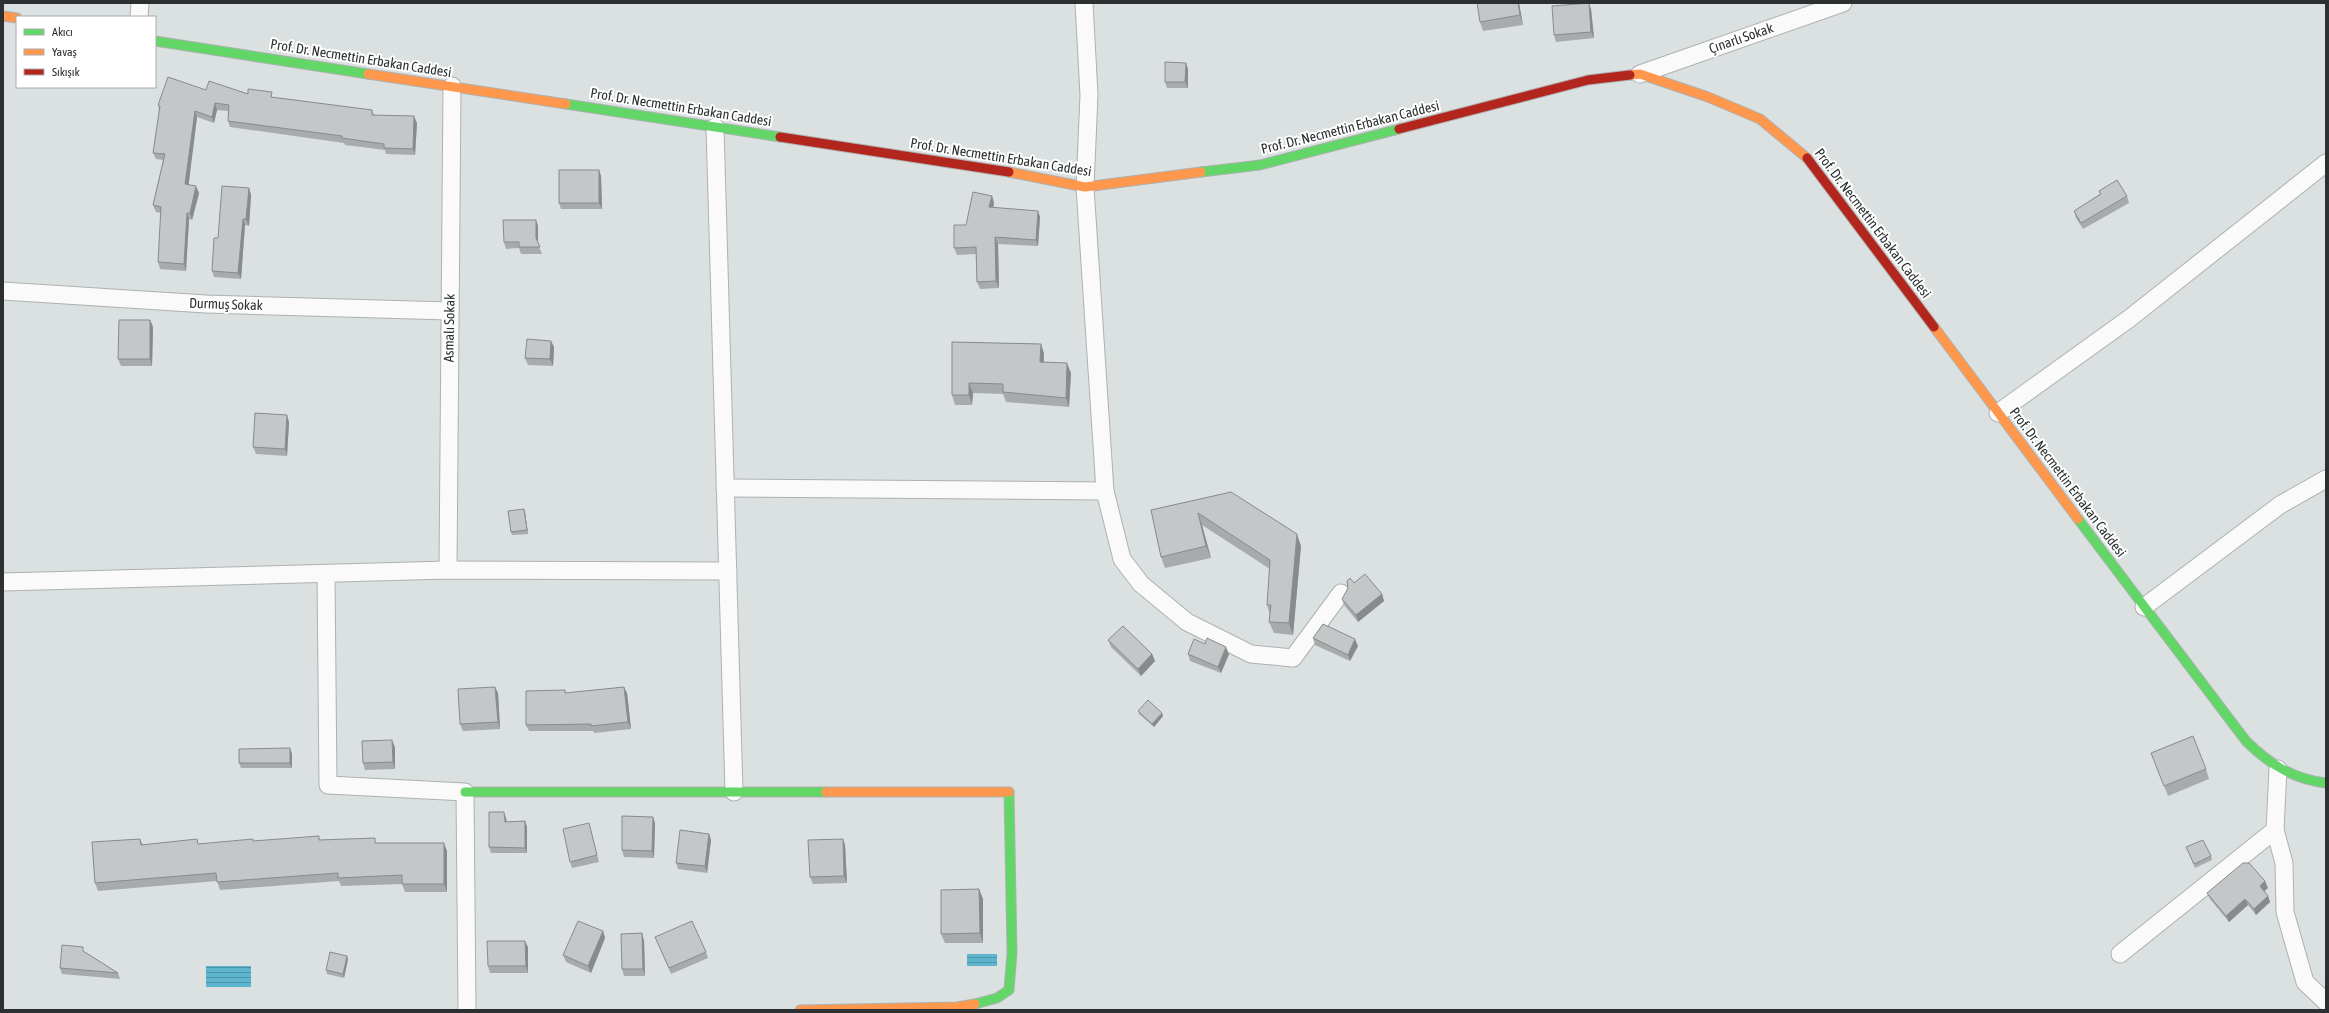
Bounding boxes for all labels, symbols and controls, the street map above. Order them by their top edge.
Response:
legend [16,16,156,88]
street label: Çınarlı Sokak [1707,20,1775,56]
text: Akıcı [52,25,73,39]
street label: Prof. Dr. Necmettin Erbakan Caddesi [269,36,453,80]
text: Yavaş [52,45,77,59]
text: Sıkışık [52,65,80,79]
street label: Prof. Dr. Necmettin Erbakan Caddesi [589,85,773,129]
street label: Prof. Dr. Necmettin Erbakan Caddesi [1259,97,1441,157]
street label: Prof. Dr. Necmettin Erbakan Caddesi [909,135,1093,179]
street label: Prof. Dr. Necmettin Erbakan Caddesi [1812,145,1934,301]
street label: Asmalı Sokak [440,294,458,362]
street label: Durmuş Sokak [189,295,263,313]
street label: Prof. Dr. Necmettin Erbakan Caddesi [2007,404,2129,560]

